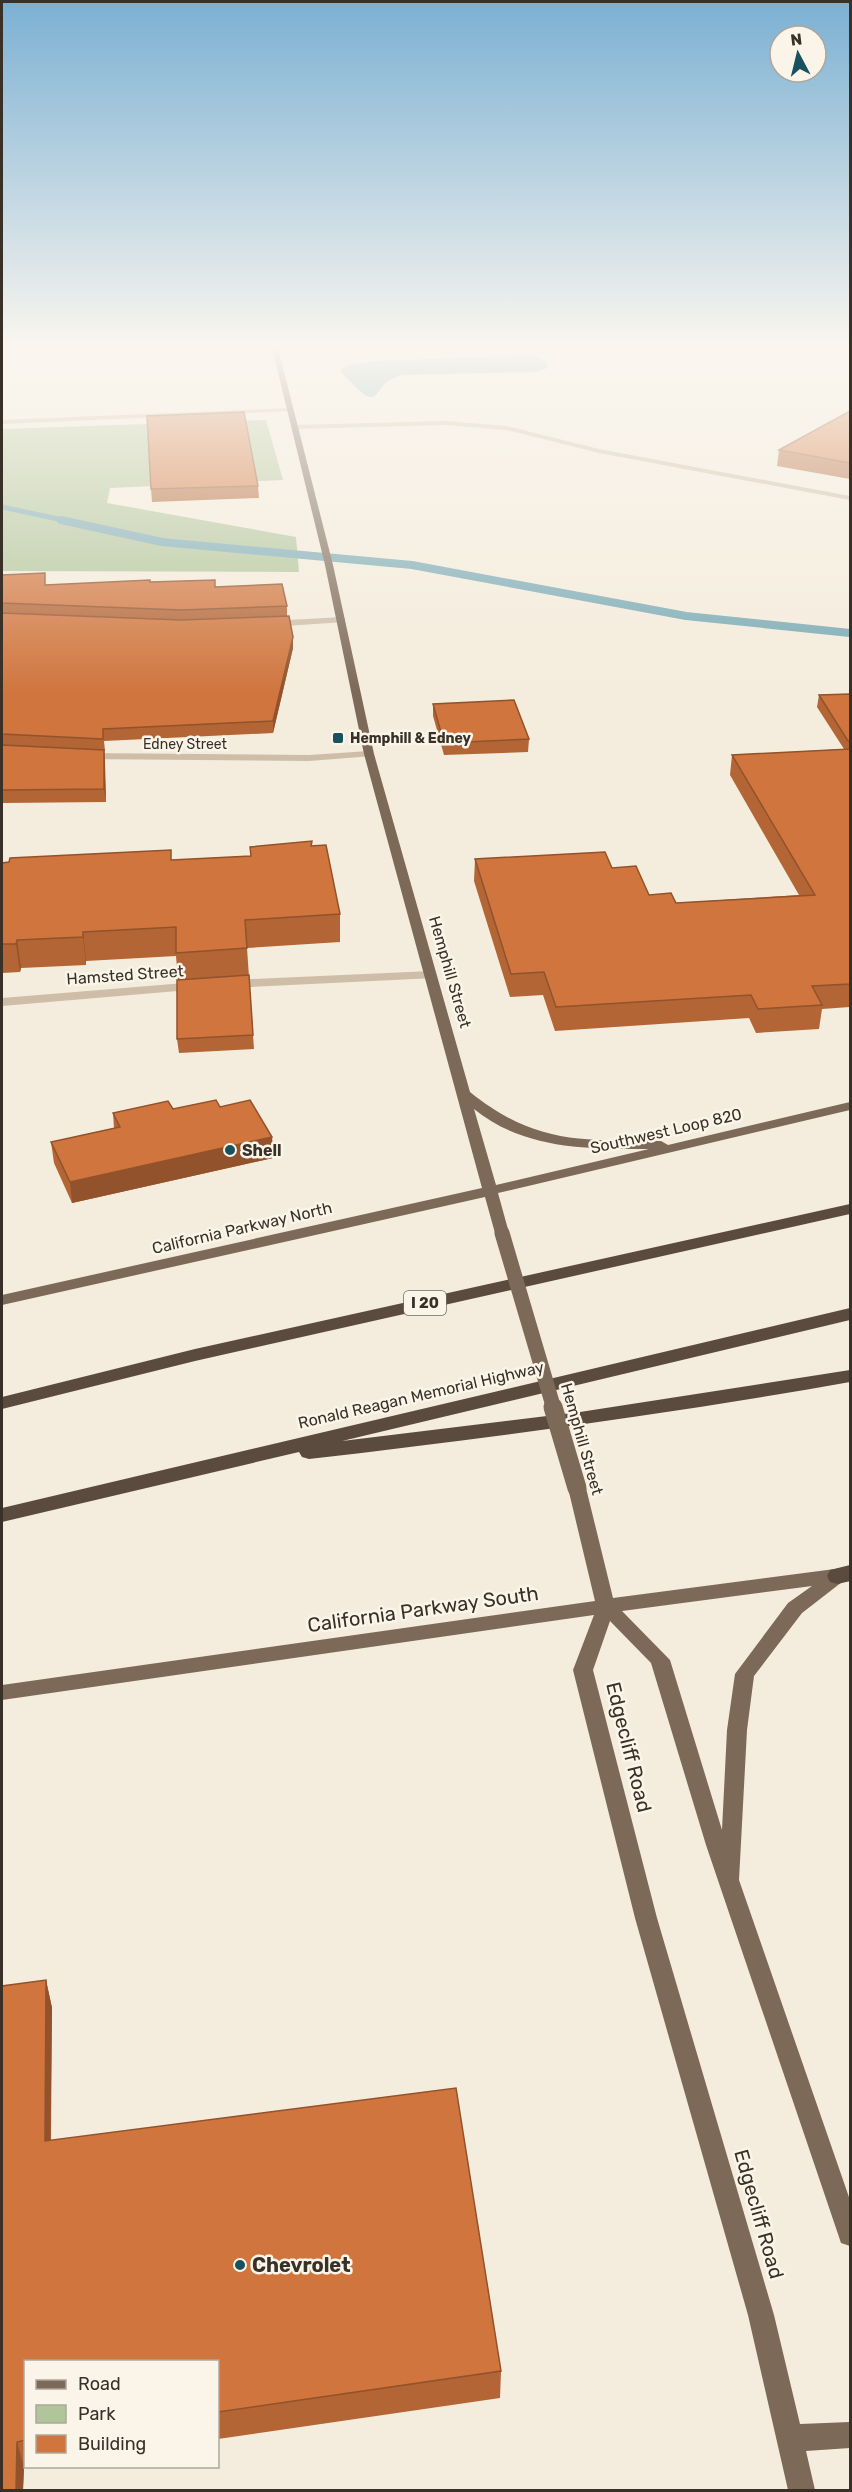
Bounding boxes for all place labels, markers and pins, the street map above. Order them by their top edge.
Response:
place label: Hemphill & Edney [350,730,472,747]
marker: Hemphill & Edney [331,731,345,745]
place label: Shell [242,1141,282,1160]
marker: Shell [223,1143,237,1157]
place label: Chevrolet [252,2253,351,2277]
marker: Chevrolet [233,2258,247,2272]

